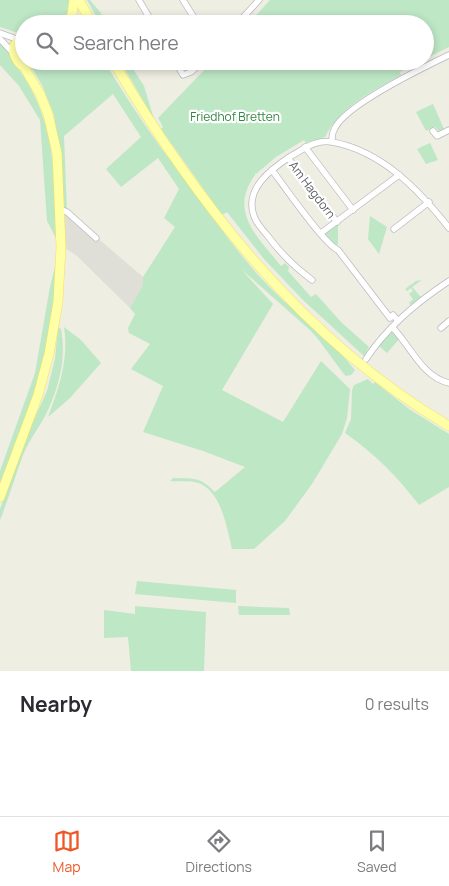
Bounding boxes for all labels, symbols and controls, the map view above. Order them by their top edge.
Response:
search box [15,15,434,70]
icon: search [33,29,61,57]
text: Search here [73,30,179,56]
park label: Friedhof Bretten [190,108,280,125]
street label: Am Hagdorn [285,157,340,222]
text: Nearby [20,690,92,718]
text: 0 results [365,693,429,715]
tab: Map [53,827,81,876]
tab: Directions [186,827,252,876]
tab: Saved [357,827,396,876]

